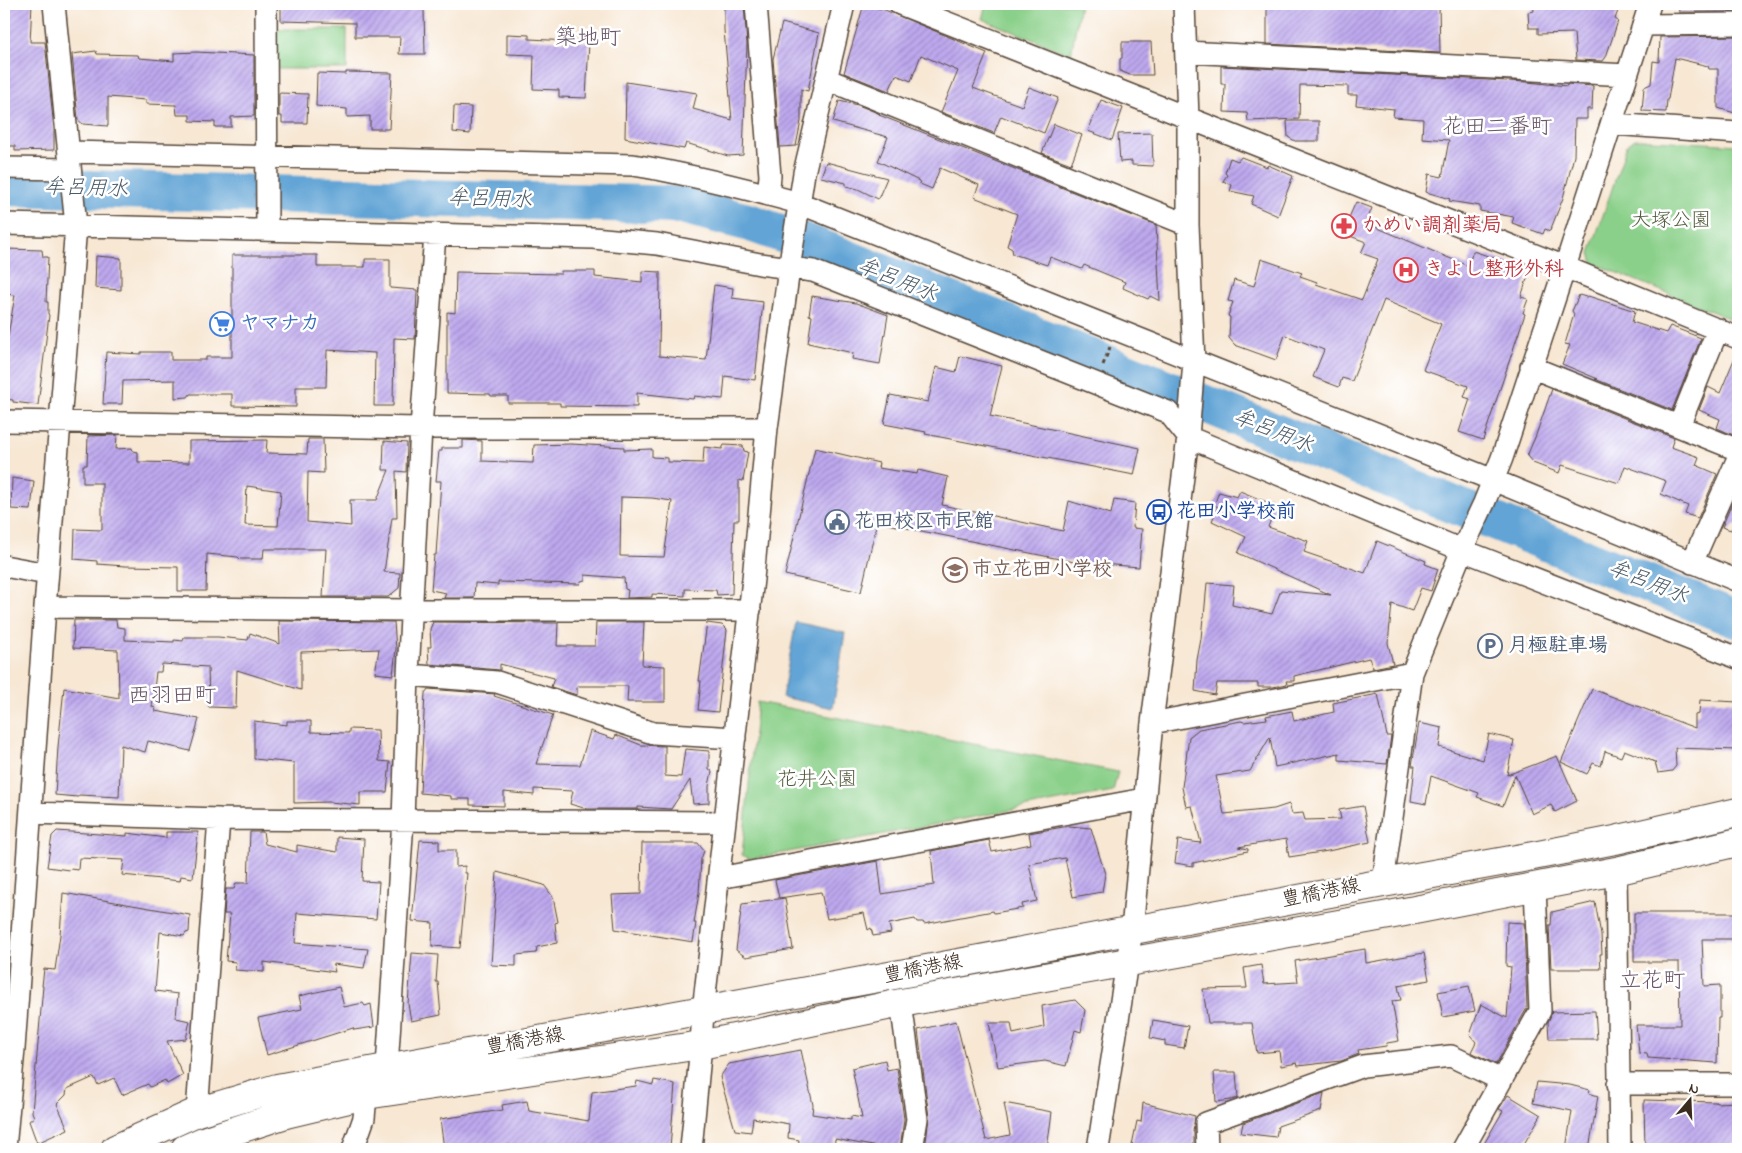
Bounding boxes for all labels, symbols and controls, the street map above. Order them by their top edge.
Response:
district label: 築地町 [555,23,621,55]
district label: 花田二番町 [1442,112,1552,144]
water label: 牟呂用水 [44,173,128,205]
water label: 牟呂用水 [448,184,532,216]
park label: 大塚公園 [1631,207,1711,236]
place label: かめい調剤薬局 [1362,212,1502,241]
pharmacy icon: かめい調剤薬局 [1331,213,1357,239]
water label: 牟呂用水 [852,251,942,311]
place label: きよし整形外科 [1424,256,1564,285]
hospital icon: きよし整形外科 [1393,257,1419,283]
place label: ヤマナカ [240,310,320,339]
supermarket icon: ヤマナカ [209,311,235,337]
water label: 牟呂用水 [1228,402,1318,462]
place label: 花田小学校前 [1176,498,1296,527]
bus stop icon: 花田小学校前 [1146,499,1172,525]
place label: 花田校区市民館 [854,508,994,537]
public building icon: 花田校区市民館 [824,509,850,535]
water label: 牟呂用水 [1603,553,1693,613]
place label: 市立花田小学校 [972,556,1112,585]
school or university icon: 市立花田小学校 [942,557,968,583]
place label: 月極駐車場 [1508,632,1608,661]
parking icon: 月極駐車場 [1477,633,1503,659]
district label: 西羽田町 [128,681,216,713]
park label: 花井公園 [777,766,857,795]
street label: 豊橋港線 [1279,872,1363,916]
street label: 豊橋港線 [881,948,965,992]
district label: 立花町 [1619,966,1685,998]
street label: 豊橋港線 [483,1021,567,1063]
north arrow [1664,1076,1714,1126]
text: N [1686,1078,1702,1101]

